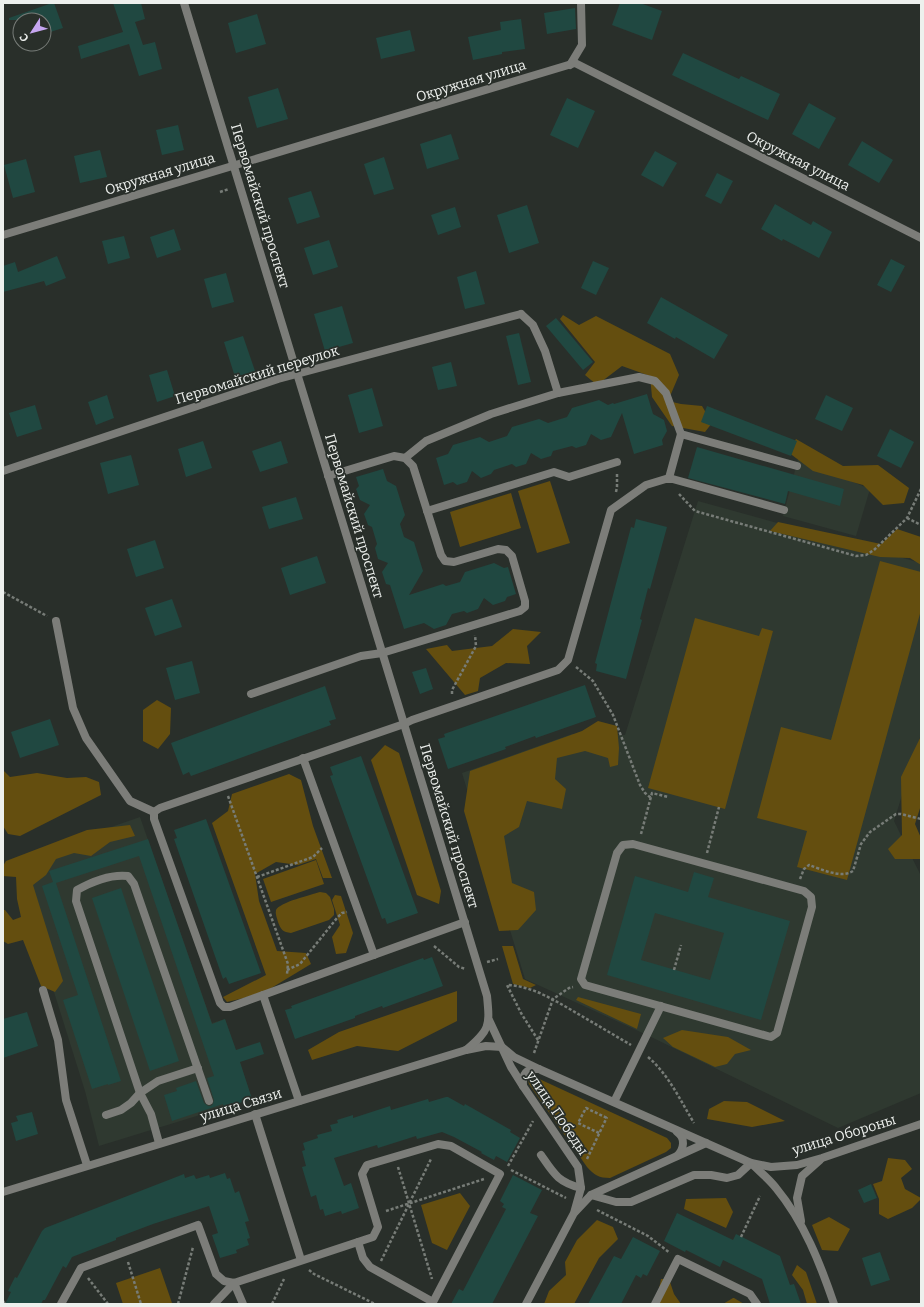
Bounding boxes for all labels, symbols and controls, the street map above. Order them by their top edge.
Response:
north arrow [12,12,52,52]
text: С [17,31,32,44]
street label: Окружная улица [414,56,528,106]
street label: Первомайский проспект [227,122,293,290]
street label: Окружная улица [743,128,853,195]
street label: Окружная улица [103,149,217,199]
street label: Первомайский переулок [173,342,342,408]
street label: Первомайский проспект [321,432,387,600]
street label: Первомайский проспект [416,742,482,910]
street label: улица Победы [522,1067,591,1158]
street label: улица Связи [197,1085,284,1126]
street label: улица Обороны [789,1111,898,1159]

